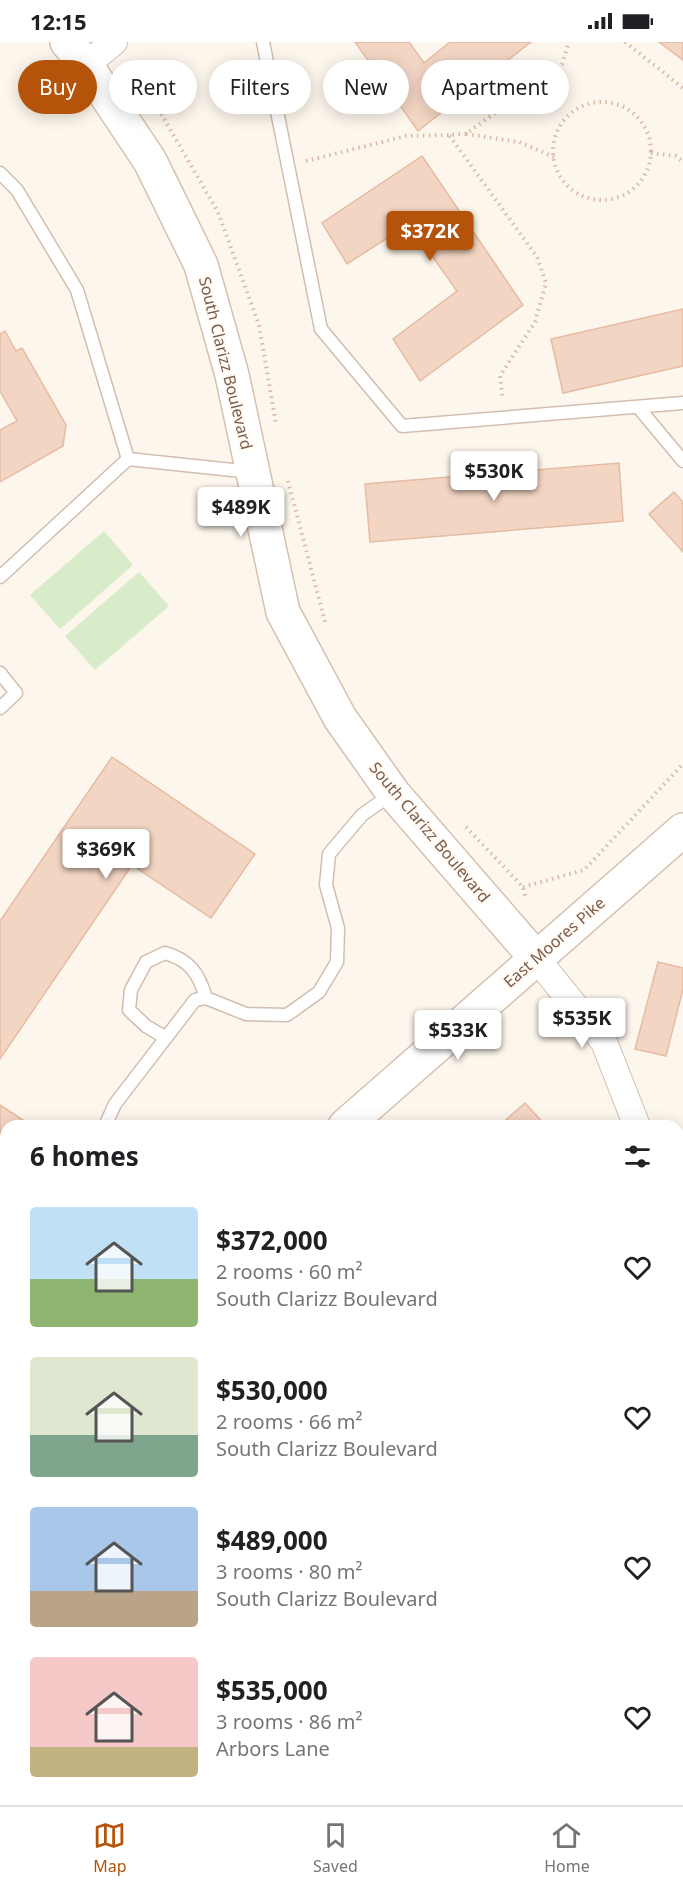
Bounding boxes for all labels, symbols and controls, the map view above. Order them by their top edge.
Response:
text: 12:15 [30,6,87,36]
chip: Buy [18,60,97,114]
chip: Rent [109,60,197,114]
chip: Filters [209,60,311,114]
chip: New [323,60,409,114]
chip: Apartment [421,60,569,114]
pin: $372K [388,211,472,262]
text: $372K [400,217,460,244]
street label: South Clarizz Boulevard [194,274,258,452]
pin: $530K [452,451,536,502]
text: $530K [464,457,524,484]
pin: $489K [199,487,283,538]
text: $489K [211,493,271,520]
street label: South Clarizz Boulevard [365,757,495,907]
pin: $369K [64,829,148,880]
text: $369K [76,835,136,862]
street label: East Moores Pike [499,892,609,992]
pin: $535K [540,998,624,1049]
text: $535K [552,1004,612,1031]
pin: $533K [416,1010,500,1061]
text: $533K [428,1016,488,1043]
text: 6 homes [30,1138,139,1174]
icon: filters [621,1140,654,1173]
text: $372,000 [216,1222,328,1258]
icon: home [78,1231,150,1303]
icon: heart [621,1251,654,1284]
text: 2 rooms · 60 m² [216,1258,363,1285]
text: South Clarizz Boulevard [216,1285,438,1312]
text: $530,000 [216,1372,328,1408]
icon: home [78,1381,150,1453]
icon: heart [621,1401,654,1434]
text: 2 rooms · 66 m² [216,1408,363,1435]
text: South Clarizz Boulevard [216,1435,438,1462]
text: $489,000 [216,1522,328,1558]
icon: home [78,1531,150,1603]
icon: heart [621,1551,654,1584]
text: 3 rooms · 80 m² [216,1558,363,1585]
text: South Clarizz Boulevard [216,1585,438,1612]
text: $535,000 [216,1672,328,1708]
icon: home [78,1681,150,1753]
icon: heart [621,1701,654,1734]
text: 3 rooms · 86 m² [216,1708,363,1735]
text: Arbors Lane [216,1735,330,1762]
tab: Map [93,1819,127,1877]
tab: Saved [313,1819,358,1877]
tab: Home [544,1819,590,1877]

